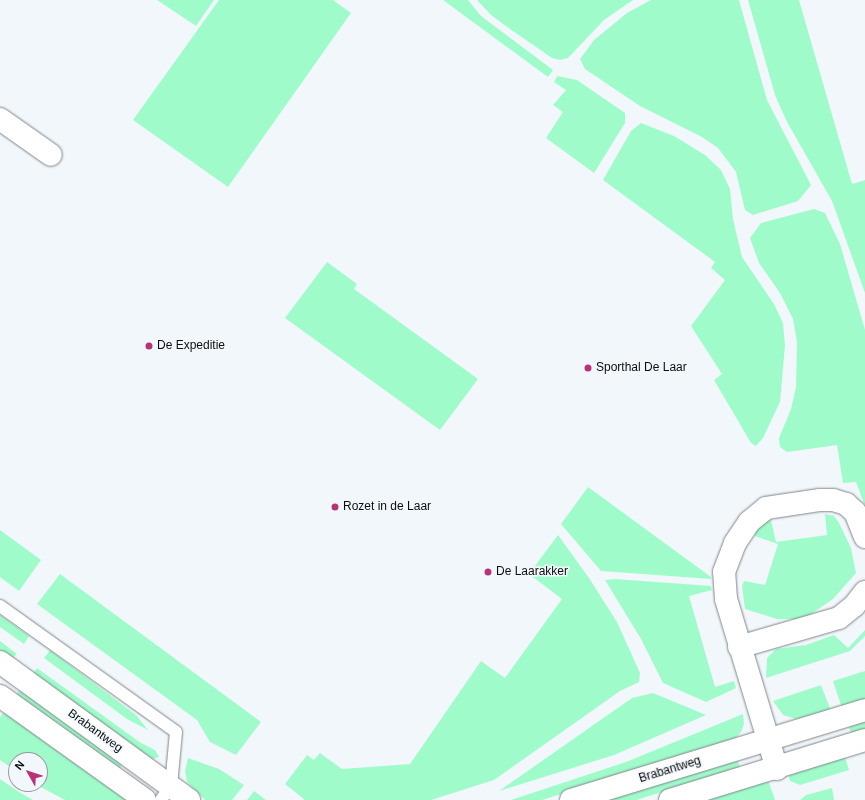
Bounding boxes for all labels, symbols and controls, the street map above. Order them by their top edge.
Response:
place label: De Expeditie [157,339,225,353]
marker: De Expeditie [144,341,154,351]
place label: Sporthal De Laar [596,361,687,375]
marker: Sporthal De Laar [583,363,593,373]
place label: Rozet in de Laar [343,500,431,514]
marker: Rozet in de Laar [330,502,340,512]
place label: De Laarakker [496,565,568,579]
marker: De Laarakker [483,567,493,577]
street label: Brabantweg [65,706,125,756]
north arrow [8,752,48,792]
street label: Brabantweg [637,754,703,786]
text: N [12,758,27,772]

